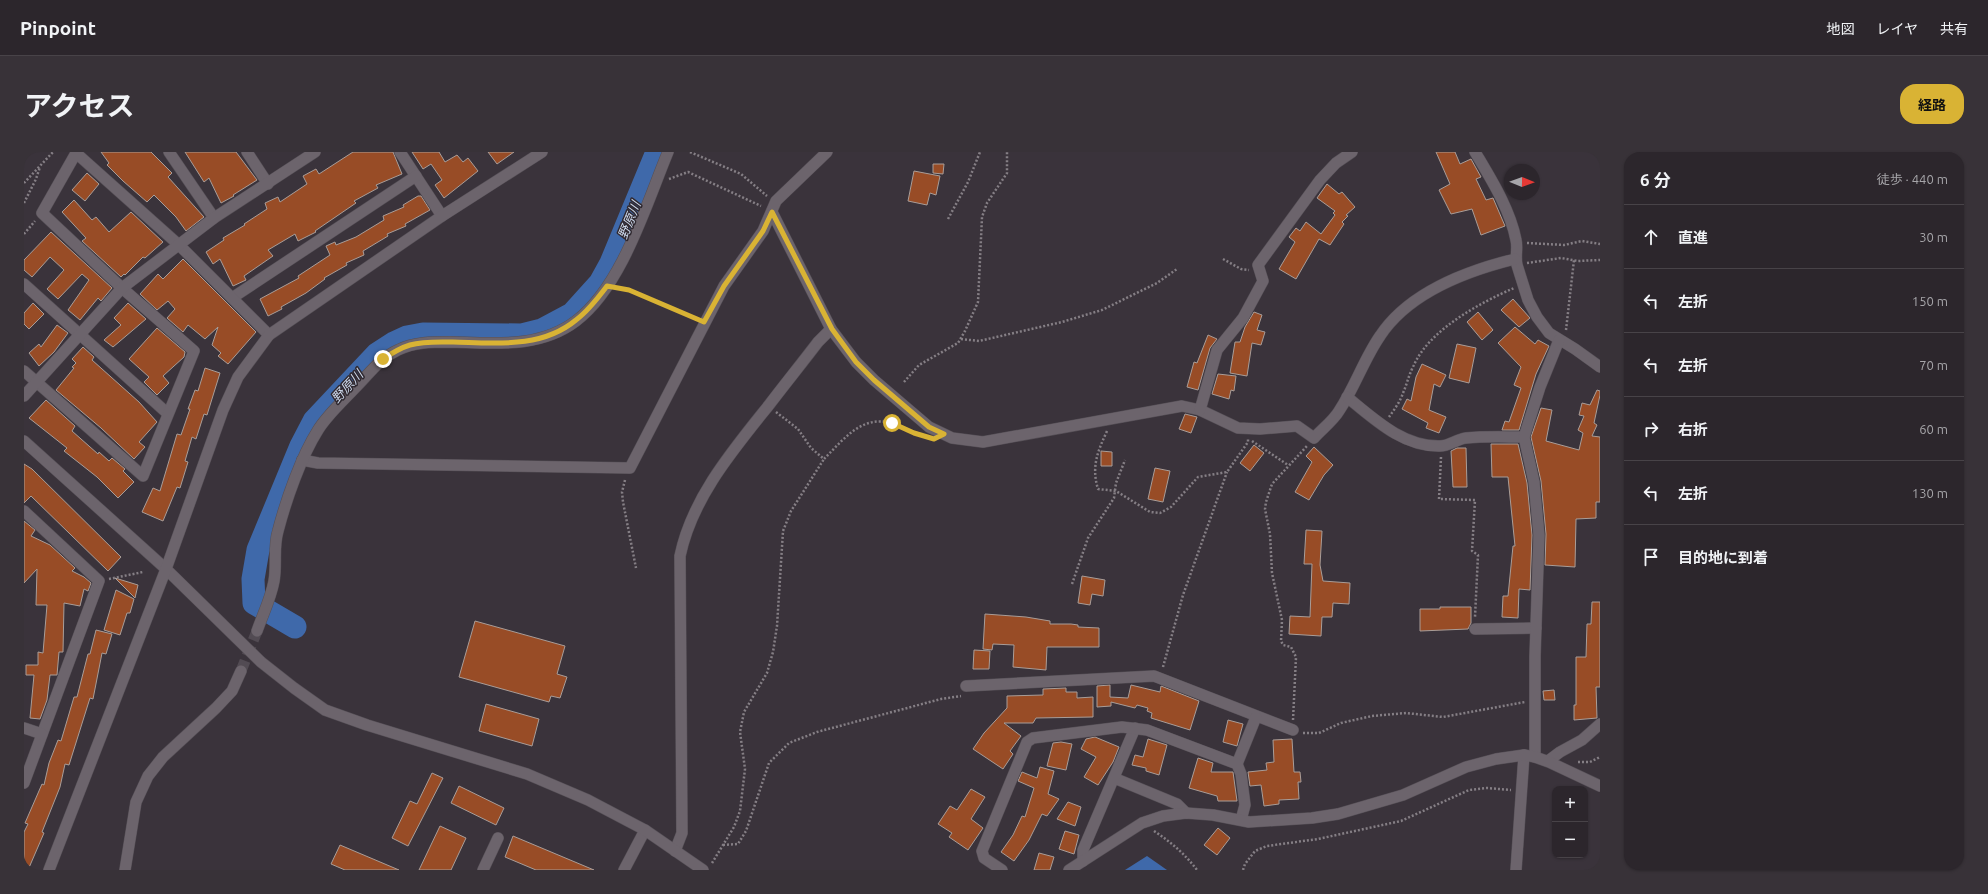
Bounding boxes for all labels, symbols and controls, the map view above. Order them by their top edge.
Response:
text: Pinpoint [20,17,96,39]
text: 地図 [1826,21,1854,37]
text: レイヤ [1876,21,1918,37]
text: 共有 [1940,21,1968,37]
button: 経路 [1900,84,1964,124]
text: アクセス [24,90,135,121]
north arrow [1504,164,1540,200]
text: 6 分 [1640,170,1671,189]
text: 徒歩 · 440 m [1877,172,1948,186]
water label: 野原川 [615,197,644,241]
icon: ahead [1640,226,1662,248]
text: 直進 [1678,229,1708,246]
text: 30 m [1919,230,1948,244]
icon: left [1640,290,1662,312]
text: 左折 [1678,293,1708,310]
text: 150 m [1912,294,1948,308]
route end [374,350,392,368]
icon: left [1640,354,1662,376]
text: 左折 [1678,357,1708,374]
text: 70 m [1919,358,1948,372]
water label: 野原川 [329,366,367,405]
route start [883,414,901,432]
icon: right [1640,418,1662,440]
text: 右折 [1678,421,1708,438]
text: 60 m [1919,422,1948,436]
icon: left [1640,482,1662,504]
text: 左折 [1678,485,1708,502]
text: 130 m [1912,486,1948,500]
icon: arrive [1640,546,1662,568]
text: 目的地に到着 [1678,549,1768,566]
map controls [1552,786,1588,858]
button: + [1552,786,1588,822]
button: − [1552,822,1588,858]

